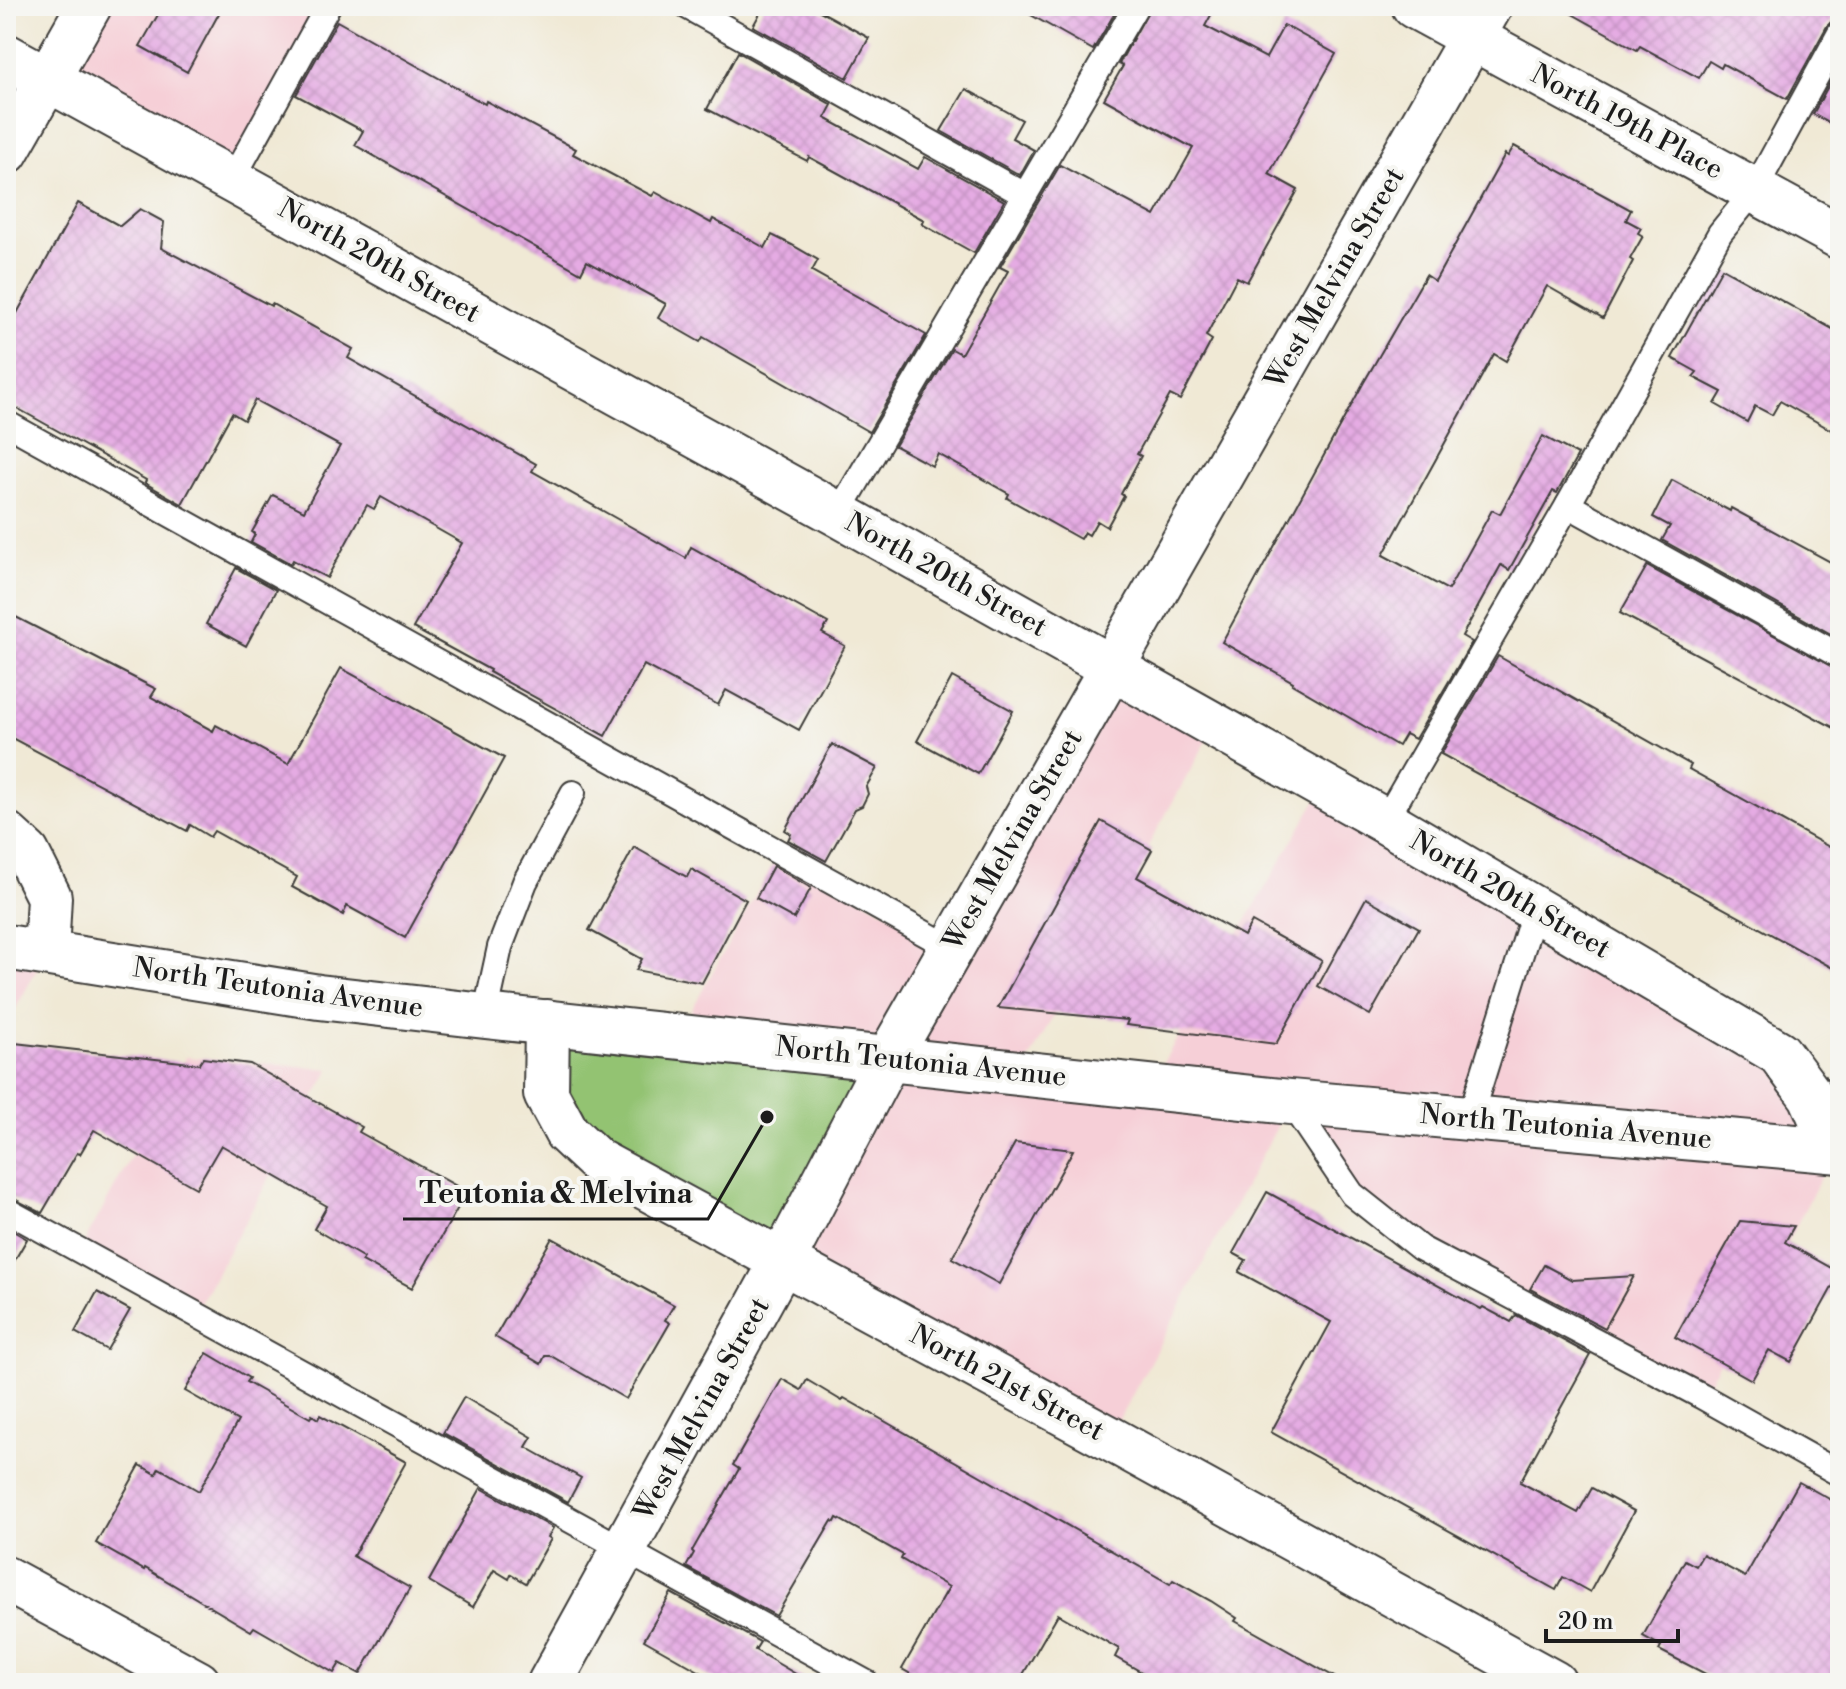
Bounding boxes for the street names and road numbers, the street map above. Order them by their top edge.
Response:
street label: North 19th Place [1525,57,1729,187]
street label: West Melvina Street [1257,161,1412,396]
street label: North 20th Street [272,191,486,331]
street label: North 20th Street [839,505,1053,645]
street label: West Melvina Street [935,723,1090,958]
street label: North 20th Street [1404,824,1616,966]
street label: North Teutonia Avenue [131,950,425,1026]
street label: North Teutonia Avenue [774,1029,1068,1095]
street label: North Teutonia Avenue [1419,1097,1713,1157]
street label: West Melvina Street [626,1291,778,1527]
street label: North 21st Street [904,1317,1110,1449]

